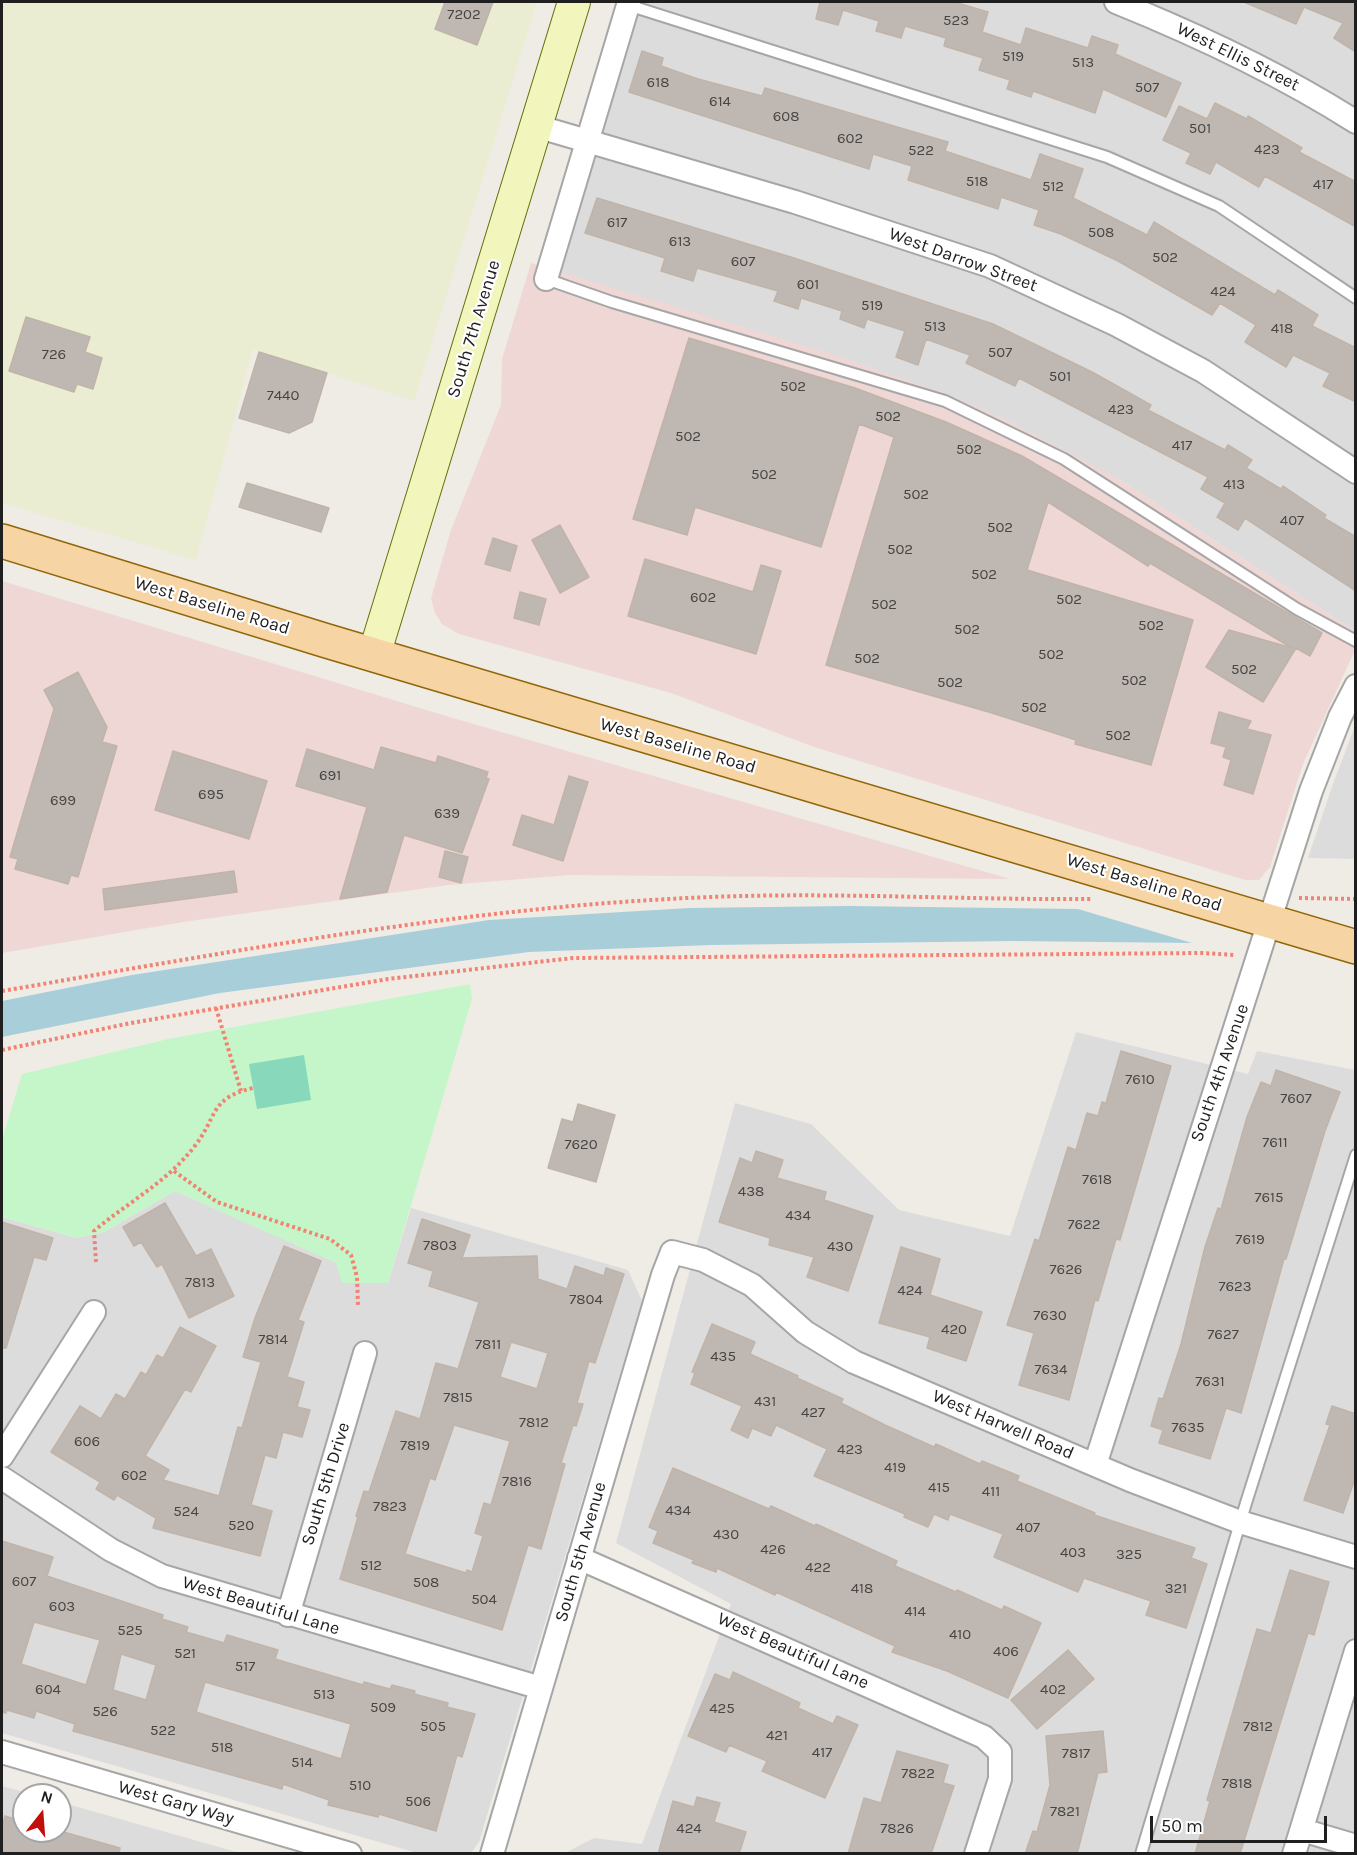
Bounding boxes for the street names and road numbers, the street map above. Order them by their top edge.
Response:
street label: West Ellis Street [1173,18,1303,96]
street label: West Darrow Street [886,223,1040,297]
street label: South 7th Avenue [443,257,505,401]
street label: West Baseline Road [132,572,292,640]
street label: West Baseline Road [598,713,758,779]
street label: West Baseline Road [1064,849,1224,917]
street label: South 4th Avenue [1186,1001,1254,1145]
street label: West Harwell Road [929,1385,1077,1465]
street label: South 5th Drive [297,1420,355,1548]
street label: South 5th Avenue [551,1479,611,1625]
street label: West Beautiful Lane [180,1572,342,1640]
street label: West Beautiful Lane [714,1608,872,1694]
street label: West Gary Way [115,1776,237,1830]

